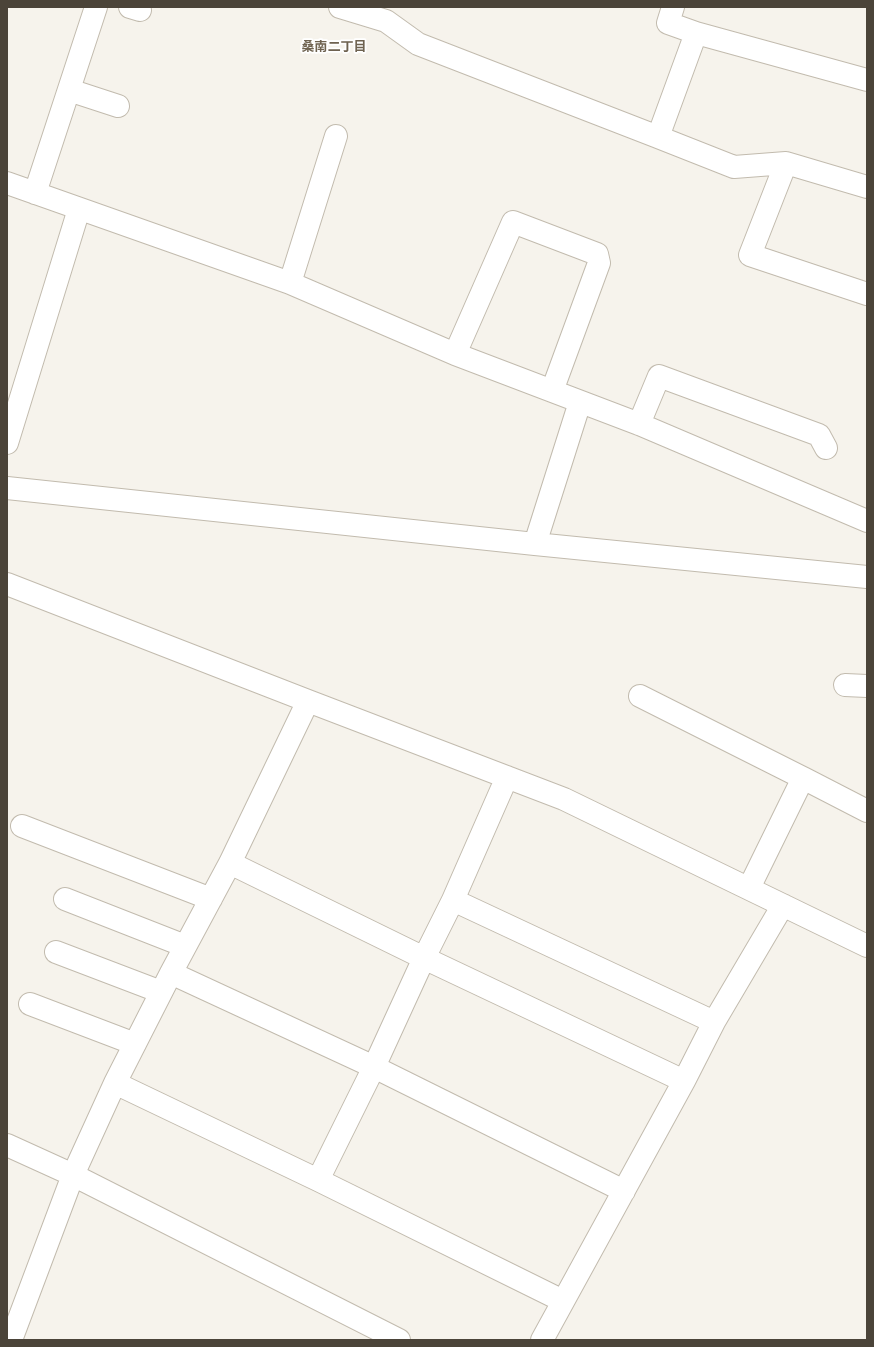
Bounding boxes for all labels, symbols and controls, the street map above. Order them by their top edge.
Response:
district label: 桑南二丁目 [302,39,366,55]

